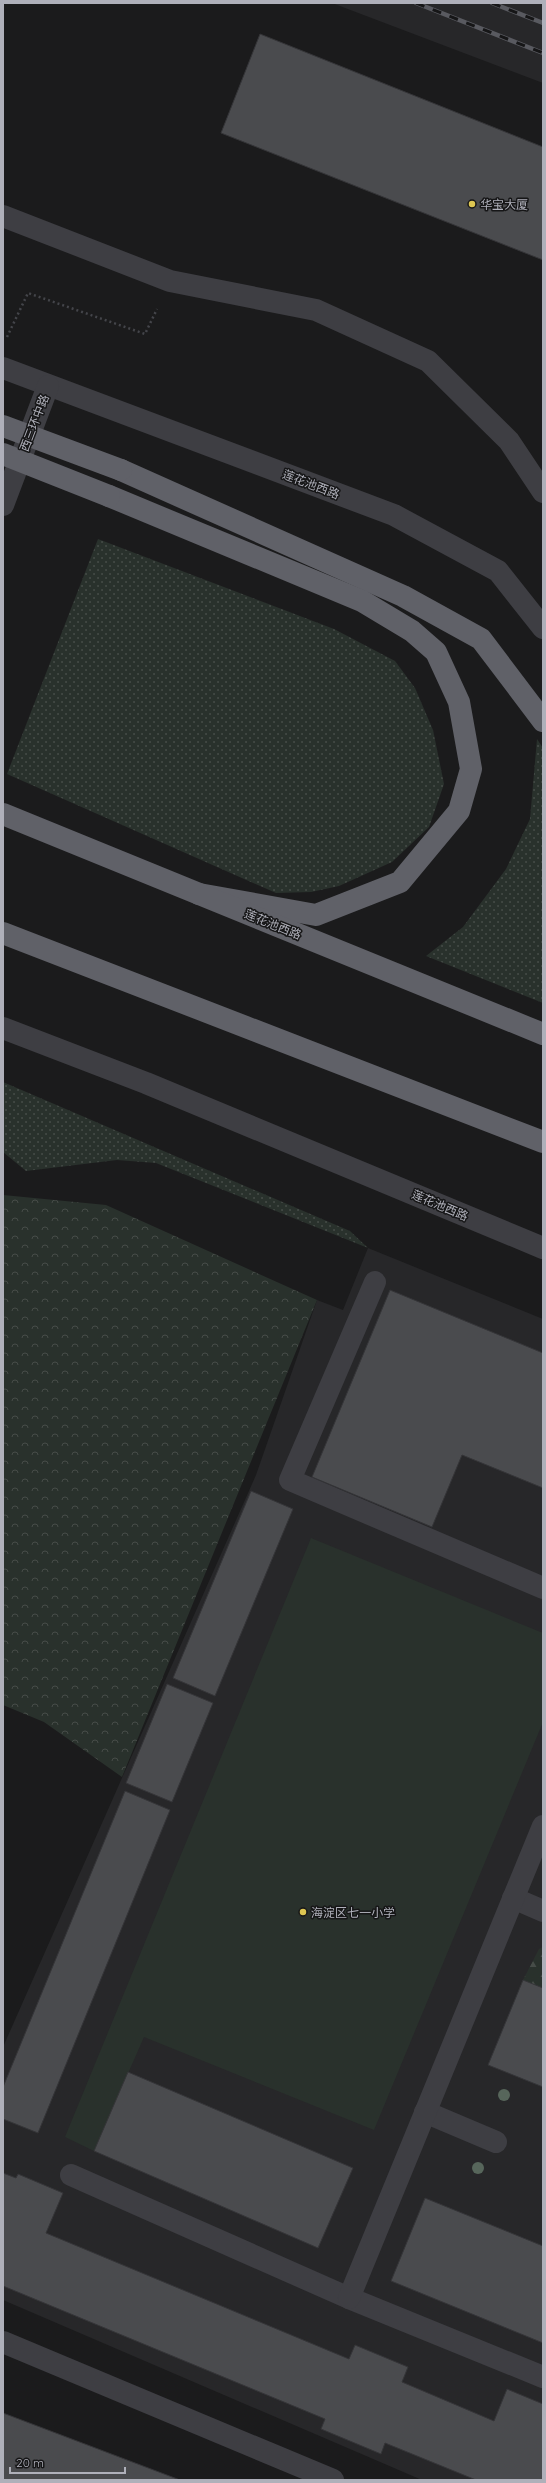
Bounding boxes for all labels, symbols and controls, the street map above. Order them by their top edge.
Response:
place label: 华宝大厦 [480,197,528,212]
marker: 华宝大厦 [467,199,477,209]
street label: 西三环中路 [16,392,52,454]
street label: 莲花池西路 [280,466,342,502]
street label: 莲花池西路 [242,906,304,942]
street label: 莲花池西路 [409,1186,471,1224]
place label: 海淀区七一小学 [311,1905,395,1920]
marker: 海淀区七一小学 [298,1907,308,1917]
scale bar [10,2449,125,2475]
text: 20 m [16,2455,44,2470]

